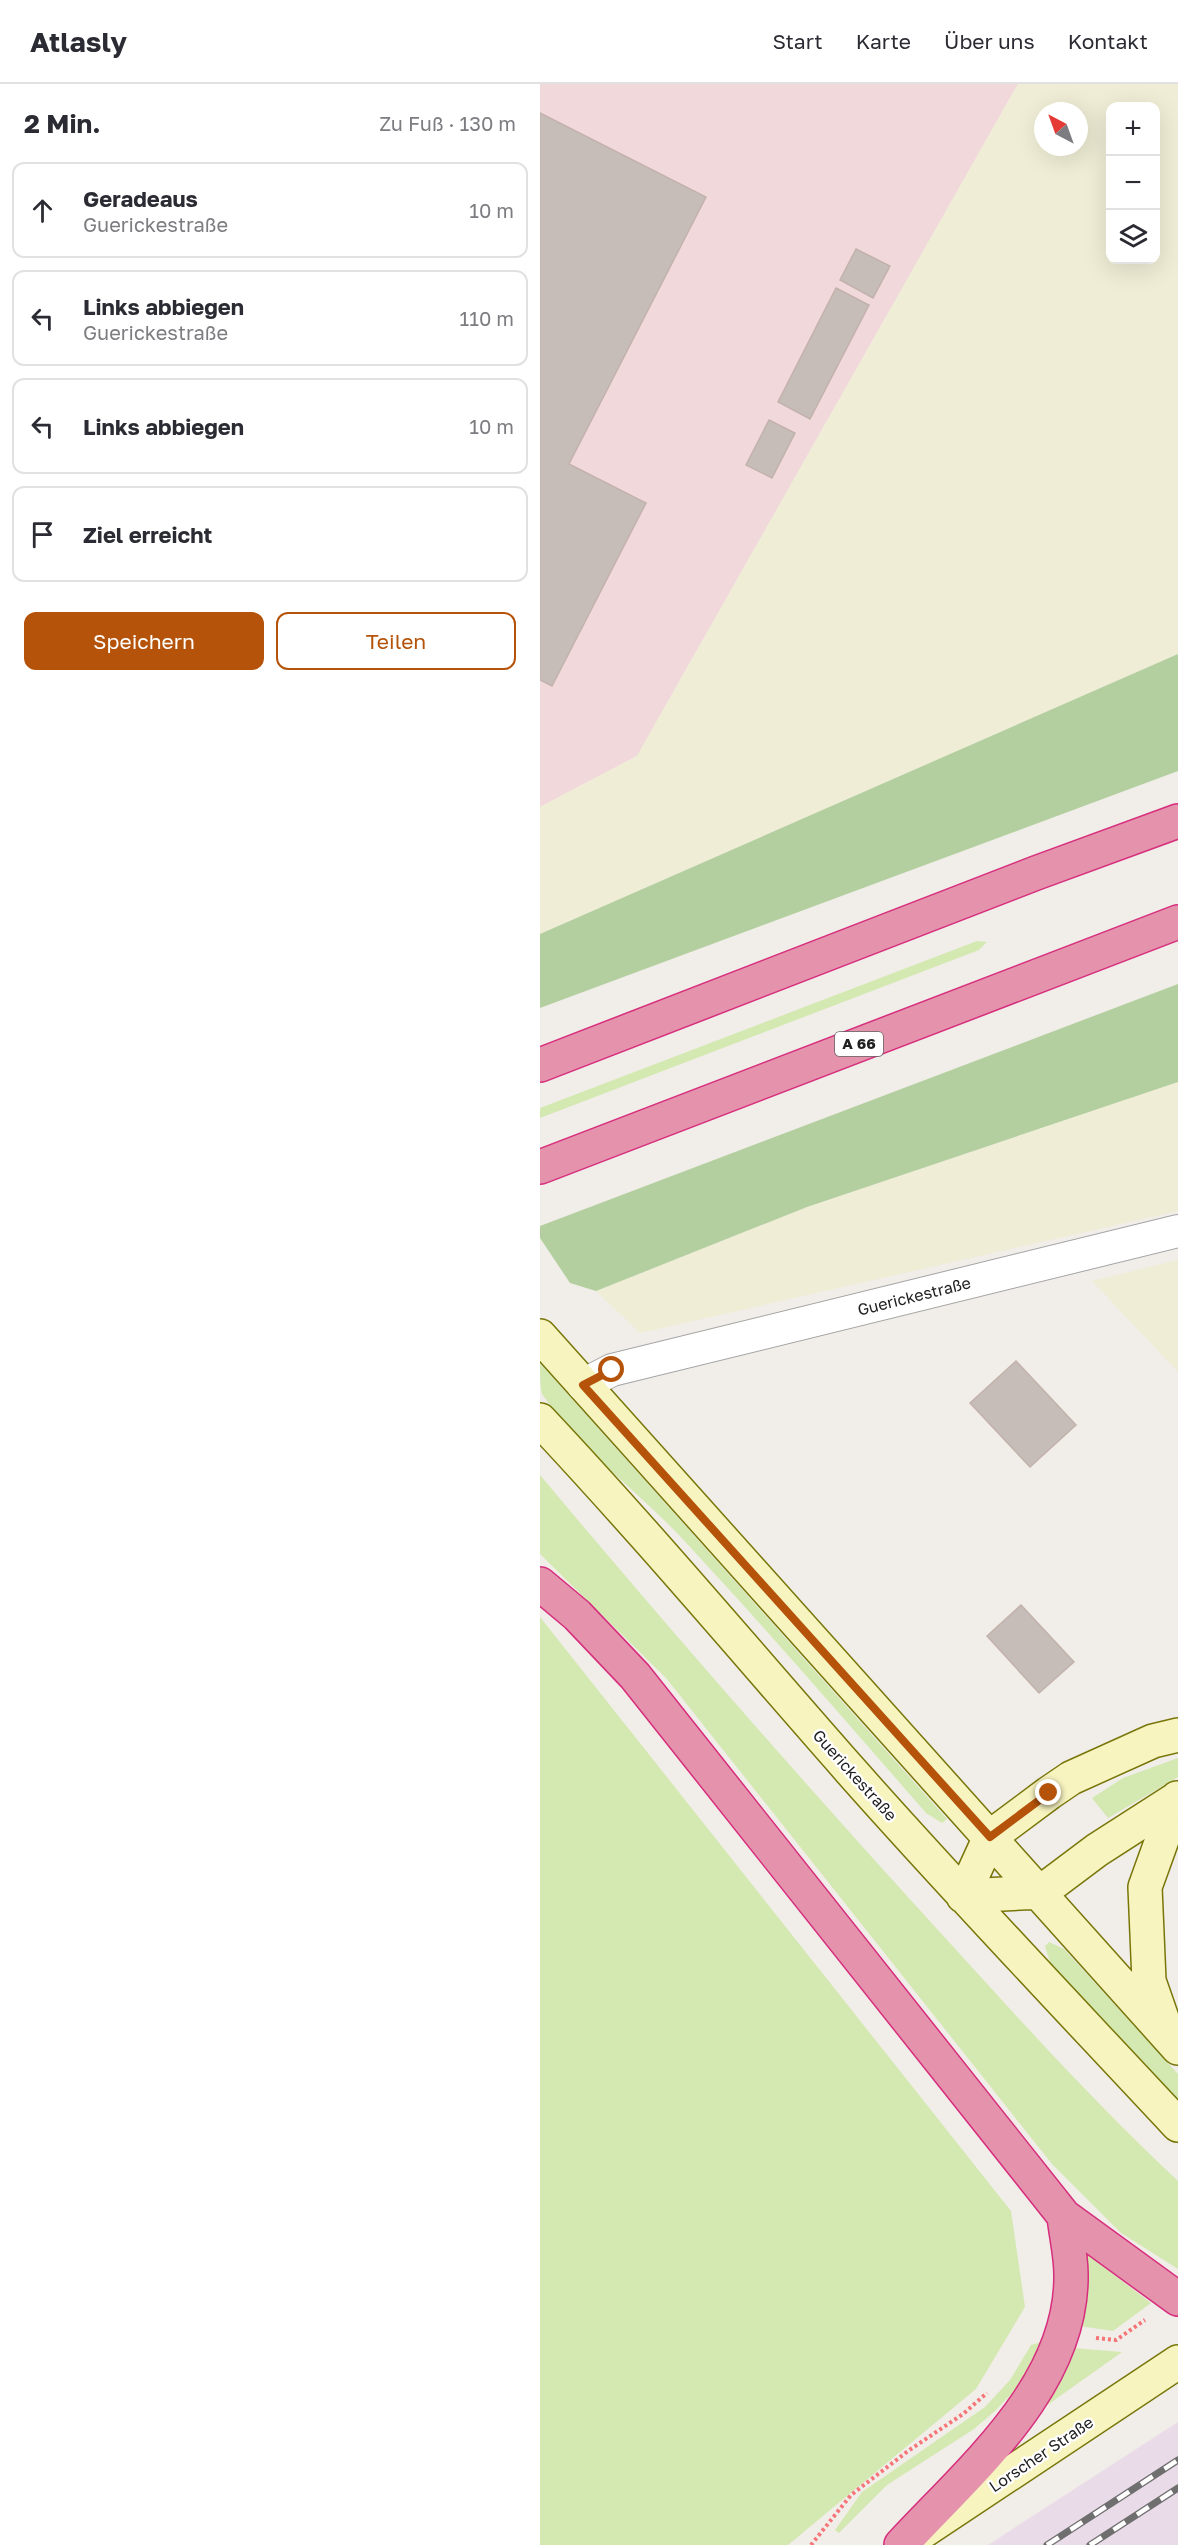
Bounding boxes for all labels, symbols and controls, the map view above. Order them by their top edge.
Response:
text: Atlasly [30,25,127,58]
text: Start [772,28,823,54]
text: Karte [856,28,911,54]
text: Über uns [944,28,1035,54]
text: Kontakt [1068,28,1148,54]
north arrow [1034,102,1088,156]
map controls [1106,102,1160,264]
button: + [1106,102,1160,156]
text: 2 Min. [24,108,101,139]
text: Zu Fuß · 130 m [379,111,516,135]
button: − [1106,156,1160,210]
text: Geradeaus [83,185,198,212]
icon: ahead [26,194,59,227]
text: 10 m [469,198,514,222]
button: layers [1106,210,1160,264]
text: Guerickestraße [83,212,228,236]
text: Links abbiegen [83,293,244,320]
icon: left [26,302,59,335]
text: 110 m [460,306,514,330]
text: Guerickestraße [83,320,228,344]
icon: left [26,410,59,443]
text: Links abbiegen [83,413,244,440]
text: 10 m [469,414,514,438]
icon: arrive [26,518,59,551]
text: Ziel erreicht [83,521,212,548]
button: Speichern [24,612,264,670]
button: Teilen [276,612,516,670]
road number: A 66 [835,1032,883,1056]
street label: Guerickestraße [855,1272,973,1320]
route start [598,1356,624,1382]
street label: Guerickestraße [809,1725,901,1825]
route end [1035,1779,1061,1805]
street label: Lorscher Straße [985,2412,1097,2496]

